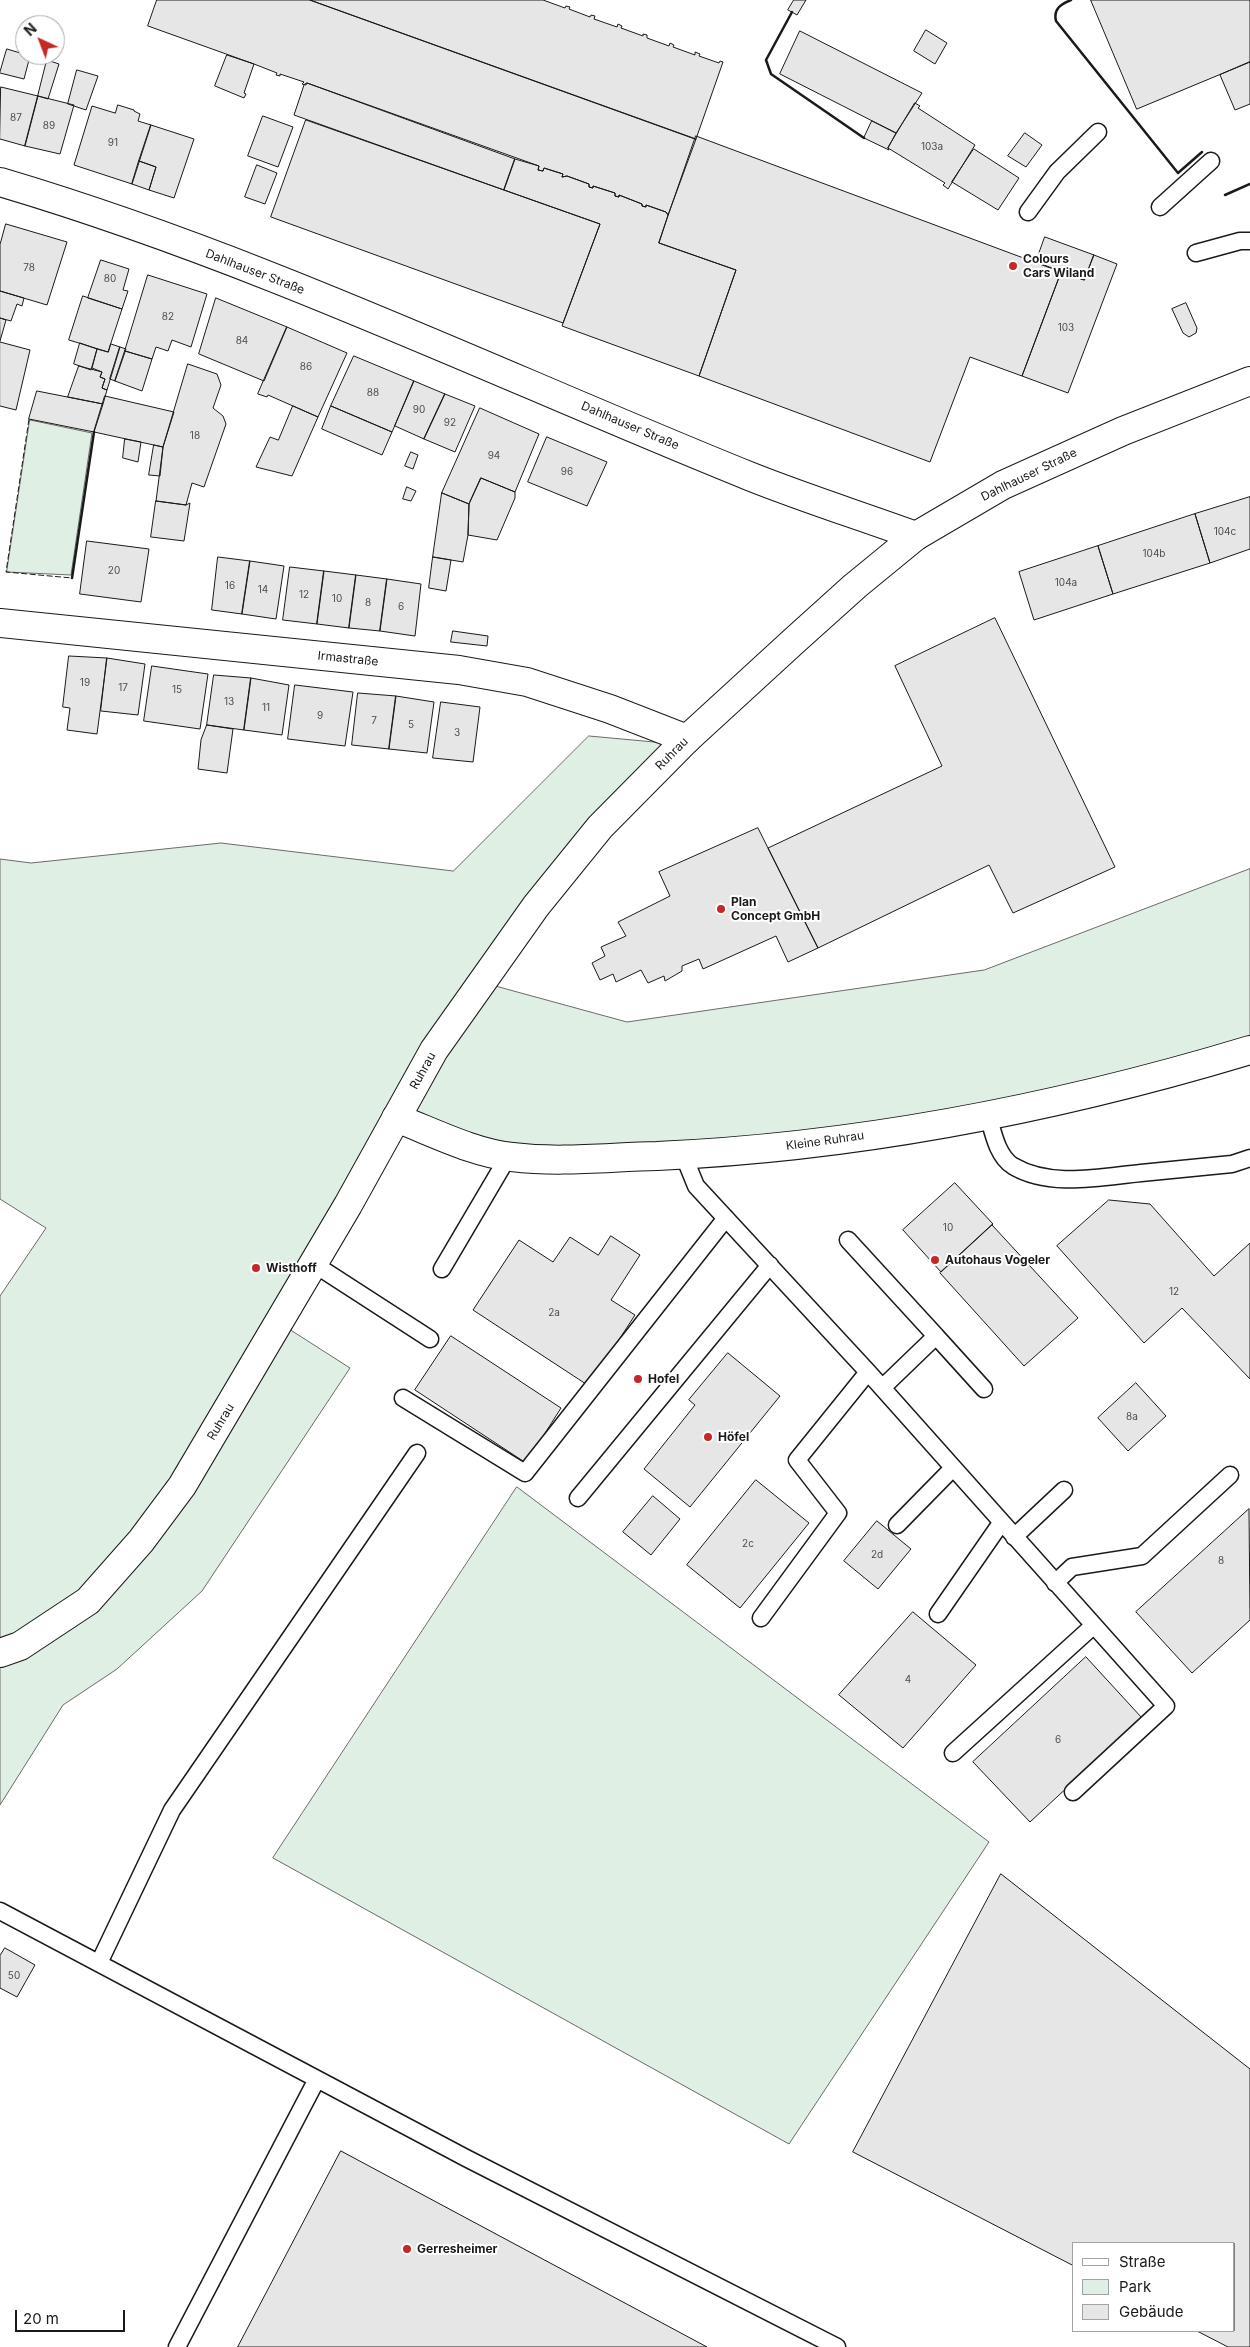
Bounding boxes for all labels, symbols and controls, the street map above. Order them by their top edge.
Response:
north arrow [15,15,65,65]
text: N [20,20,40,39]
house number: 87 [10,112,22,124]
house number: 89 [43,120,55,132]
house number: 91 [108,137,118,149]
house number: 103a [921,141,943,153]
street label: Dahlhauser Straße [203,246,307,298]
place label: Colours Cars Wiland [1023,252,1094,280]
marker: Colours Cars Wiland [1007,260,1019,272]
house number: 78 [23,262,35,274]
house number: 80 [104,273,116,285]
house number: 82 [162,311,174,323]
house number: 103 [1058,322,1074,334]
house number: 84 [236,335,248,347]
house number: 86 [300,361,312,373]
house number: 88 [367,387,379,399]
street label: Dahlhauser Straße [579,399,681,453]
house number: 90 [413,404,425,416]
house number: 92 [444,417,456,429]
house number: 18 [190,430,200,442]
street label: Dahlhauser Straße [979,446,1079,504]
house number: 94 [488,450,500,462]
house number: 96 [561,466,573,478]
house number: 104c [1214,526,1236,538]
house number: 104b [1143,548,1165,560]
house number: 20 [108,565,120,577]
house number: 104a [1055,577,1077,589]
house number: 16 [225,580,235,592]
house number: 14 [258,584,268,596]
house number: 12 [299,589,309,601]
house number: 10 [332,593,342,605]
house number: 8 [365,597,371,609]
house number: 6 [398,601,404,613]
street label: Irmastraße [317,649,379,669]
house number: 19 [80,677,90,689]
house number: 17 [118,682,128,694]
house number: 15 [172,684,182,696]
house number: 13 [224,696,234,708]
house number: 11 [262,702,270,714]
house number: 9 [317,710,323,722]
house number: 7 [371,715,377,727]
house number: 5 [408,719,414,731]
house number: 3 [454,727,460,739]
street label: Ruhrau [653,735,691,773]
place label: Plan Concept GmbH [731,895,820,923]
marker: Plan Concept GmbH [715,903,727,915]
street label: Ruhrau [407,1050,439,1092]
street label: Kleine Ruhrau [785,1128,865,1154]
house number: 10 [943,1222,953,1234]
place label: Autohaus Vogeler [945,1253,1050,1267]
marker: Autohaus Vogeler [929,1254,941,1266]
place label: Wisthoff [266,1261,317,1275]
marker: Wisthoff [250,1262,262,1274]
house number: 12 [1169,1286,1179,1298]
house number: 2a [548,1307,560,1319]
place label: Hofel [648,1372,679,1386]
marker: Hofel [632,1373,644,1385]
street label: Ruhrau [204,1401,238,1443]
house number: 8a [1126,1411,1138,1423]
place label: Höfel [718,1430,749,1444]
marker: Höfel [702,1431,714,1443]
house number: 2c [742,1538,754,1550]
house number: 2d [871,1549,883,1561]
house number: 8 [1218,1555,1224,1567]
house number: 4 [905,1674,911,1686]
house number: 6 [1055,1734,1061,1746]
house number: 50 [8,1970,20,1982]
place label: Gerresheimer [417,2242,497,2256]
legend [1072,2242,1235,2332]
marker: Gerresheimer [401,2243,413,2255]
text: Straße [1119,2252,1166,2271]
text: Park [1119,2277,1151,2296]
scale bar [18,2300,128,2332]
text: Gebäude [1119,2302,1184,2321]
text: 20 m [23,2309,59,2328]

